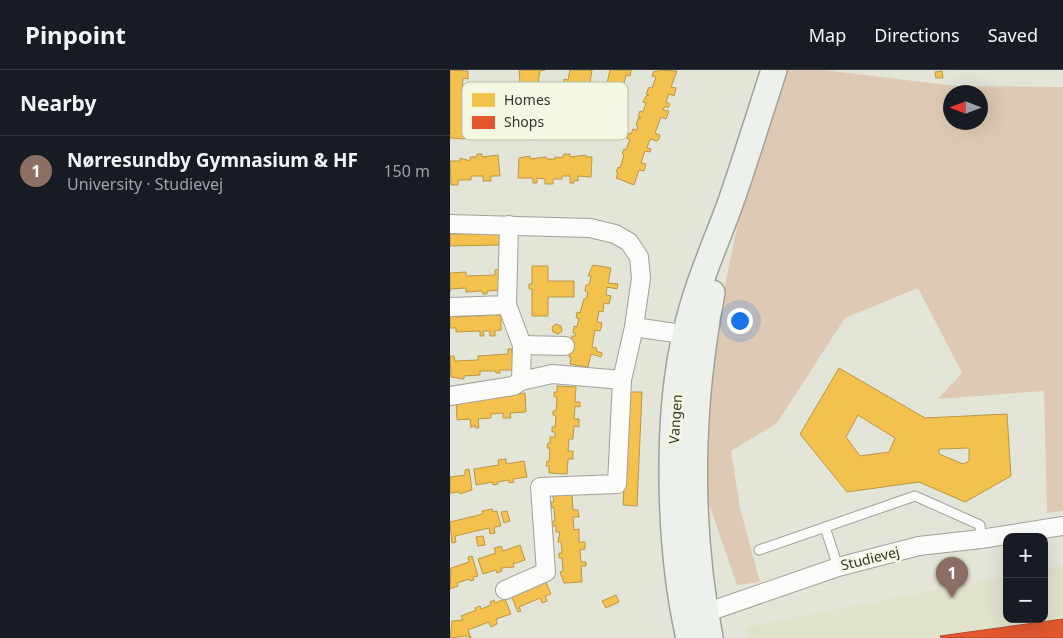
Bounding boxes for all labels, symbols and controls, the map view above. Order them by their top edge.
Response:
text: Pinpoint [25,18,126,51]
text: Map [809,23,846,47]
text: Directions [874,23,960,47]
text: Saved [988,23,1038,47]
legend [462,82,628,140]
north arrow [943,85,988,130]
text: Nearby [20,89,96,117]
text: Homes [504,90,551,109]
text: Shops [504,112,544,131]
text: Nørresundby Gymnasium & HF [67,147,358,173]
text: 1 [31,160,41,182]
text: 150 m [383,160,430,182]
text: University · Studievej [67,173,223,195]
your location [727,308,753,334]
street label: Vangen [664,393,686,445]
map controls [1003,533,1048,623]
button: + [1003,533,1048,578]
street label: Studievej [839,542,901,574]
pin: 1 [936,557,968,598]
button: − [1003,578,1048,623]

